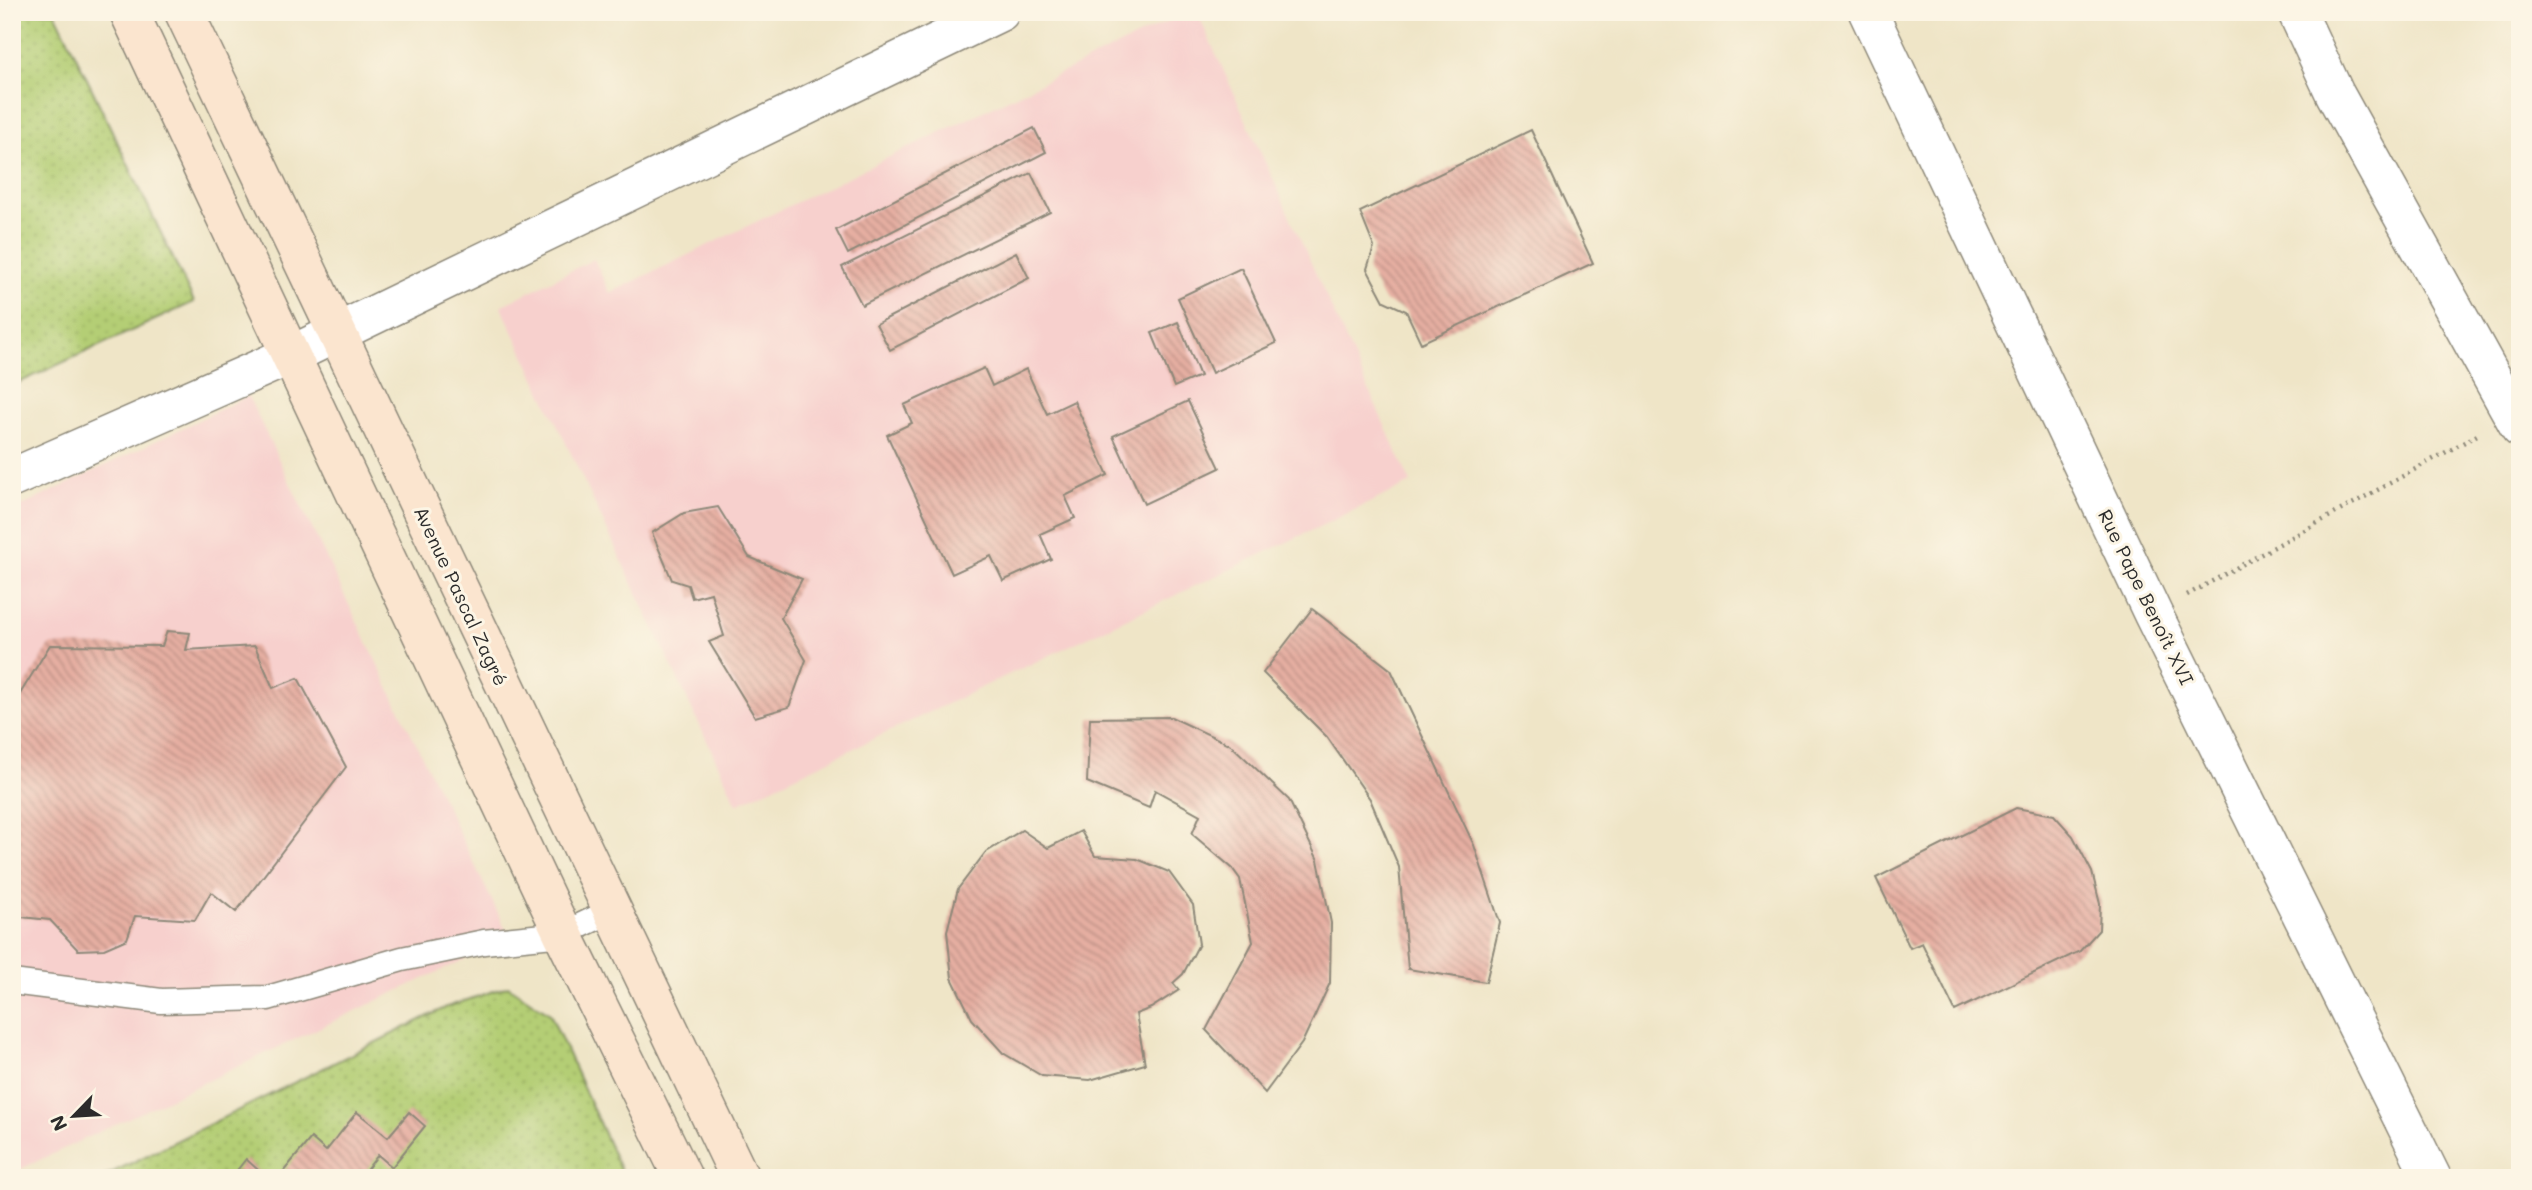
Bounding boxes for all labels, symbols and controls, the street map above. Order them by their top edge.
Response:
street label: Avenue Pascal Zagré [409,502,514,690]
street label: Rue Pape Benoît XVI [2093,505,2200,689]
north arrow [38,1082,108,1152]
text: N [44,1112,73,1135]

